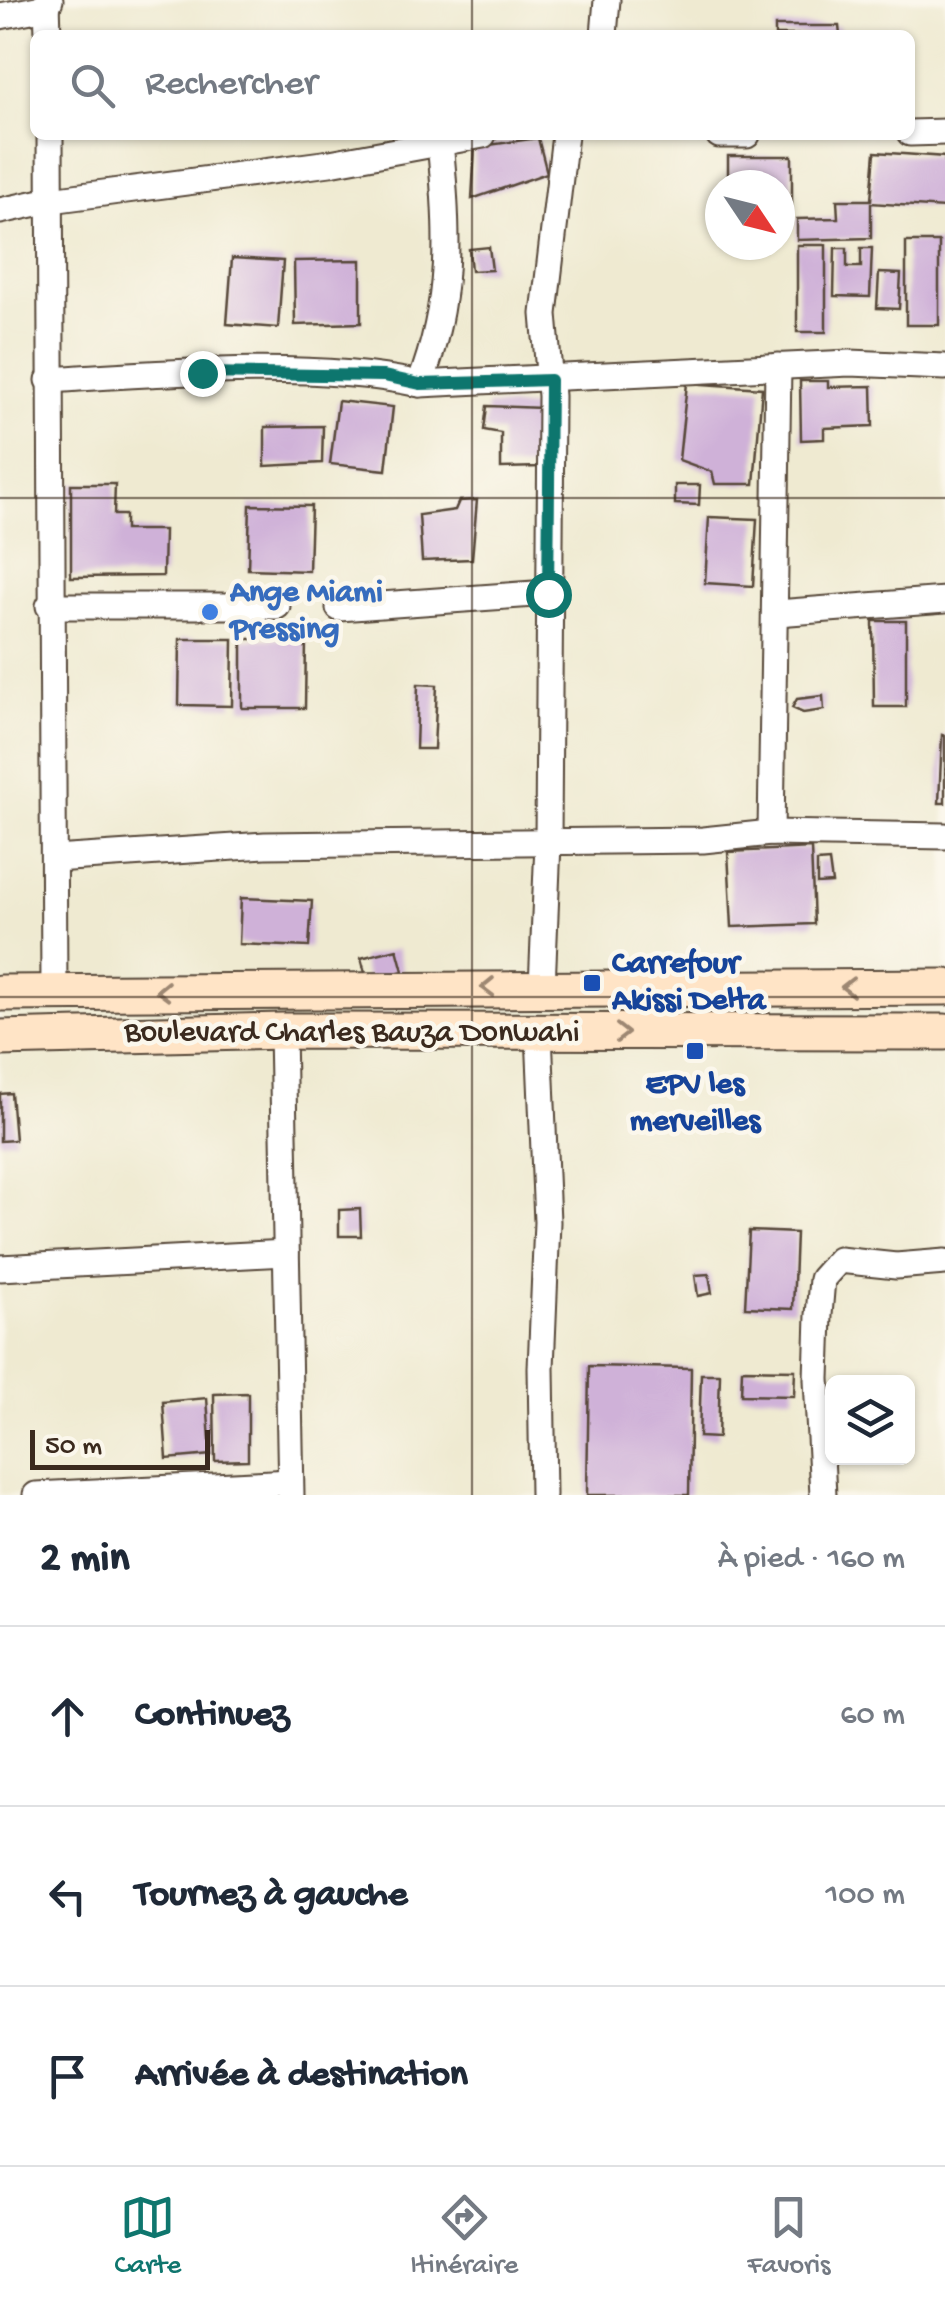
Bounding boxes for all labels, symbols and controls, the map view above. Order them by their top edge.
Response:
search box [30,30,915,140]
icon: search [65,58,120,113]
text: Rechercher [145,63,317,107]
north arrow [705,170,795,260]
route end [180,351,226,397]
route start [526,572,572,618]
place label: Ange Miami Pressing [228,575,383,650]
marker: Ange Miami Pressing [199,601,221,623]
place label: Carrefour Akissi Delta [611,946,768,1021]
marker: Carrefour Akissi Delta [581,972,603,994]
one-way arrow [479,976,494,998]
one-way arrow [839,976,854,998]
one-way arrow [154,980,170,1001]
street label: Boulevard Charles Bauza Donwahi [123,1015,580,1053]
one-way arrow [616,1022,631,1044]
marker: EPV les merveilles [684,1040,706,1062]
place label: EPV les merveilles [630,1067,762,1142]
map controls [825,1375,915,1465]
button: layers [825,1375,915,1465]
scale bar [30,1425,210,1470]
text: 50 m [45,1431,102,1464]
text: 2 min [40,1536,129,1585]
text: À pied · 160 m [718,1541,905,1579]
icon: ahead [40,1689,95,1744]
text: Continuez [135,1694,289,1738]
text: 60 m [840,1697,905,1735]
icon: left [40,1869,95,1924]
text: Tournez à gauche [135,1874,408,1918]
text: 100 m [825,1877,905,1915]
icon: arrive [40,2049,95,2104]
text: Arrivée à destination [135,2054,468,2098]
tab: Carte [115,2190,181,2283]
tab: Itinéraire [410,2190,518,2283]
tab: Favoris [747,2190,830,2283]

